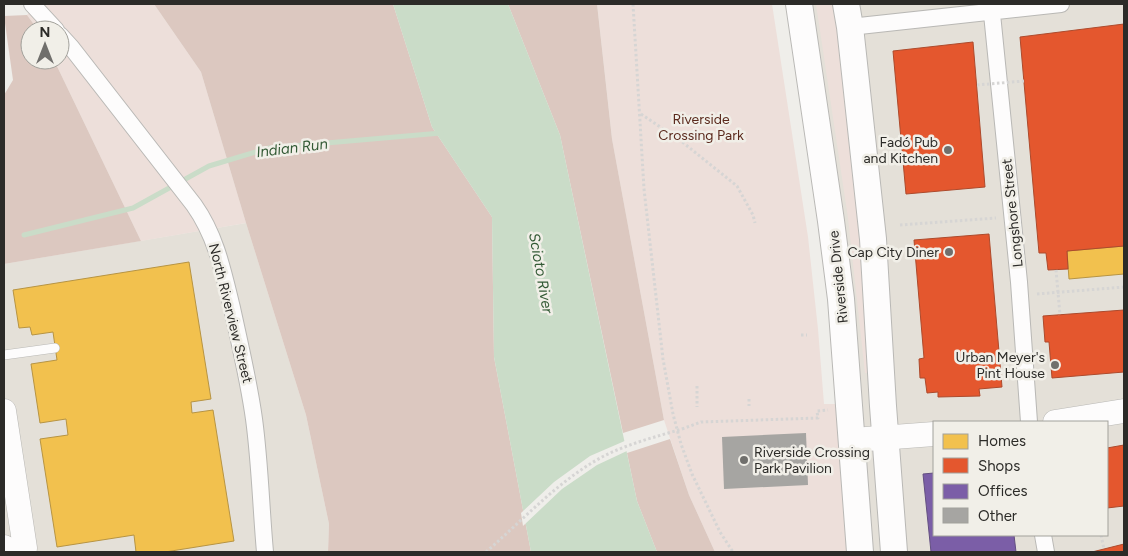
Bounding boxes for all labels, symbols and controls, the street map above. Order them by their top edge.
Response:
north arrow [20,20,70,70]
text: N [40,24,50,41]
park label: Riverside Crossing Park [658,111,744,144]
place label: Fadó Pub and Kitchen [863,134,938,167]
water label: Indian Run [255,135,329,161]
marker: Fadó Pub and Kitchen [942,144,954,156]
street label: Longshore Street [998,158,1027,268]
street label: Riverside Drive [825,229,852,324]
water label: Scioto River [525,231,557,316]
street label: North Riverview Street [205,242,256,385]
place label: Cap City Diner [848,244,939,261]
marker: Cap City Diner [943,246,955,258]
place label: Urban Meyer's Pint House [956,349,1045,382]
marker: Urban Meyer's Pint House [1049,359,1061,371]
legend [933,421,1108,536]
text: Homes [978,432,1026,450]
place label: Riverside Crossing Park Pavilion [754,444,870,477]
marker: Riverside Crossing Park Pavilion [738,454,750,466]
text: Shops [978,457,1020,475]
text: Offices [978,482,1028,500]
text: Other [978,507,1017,525]

